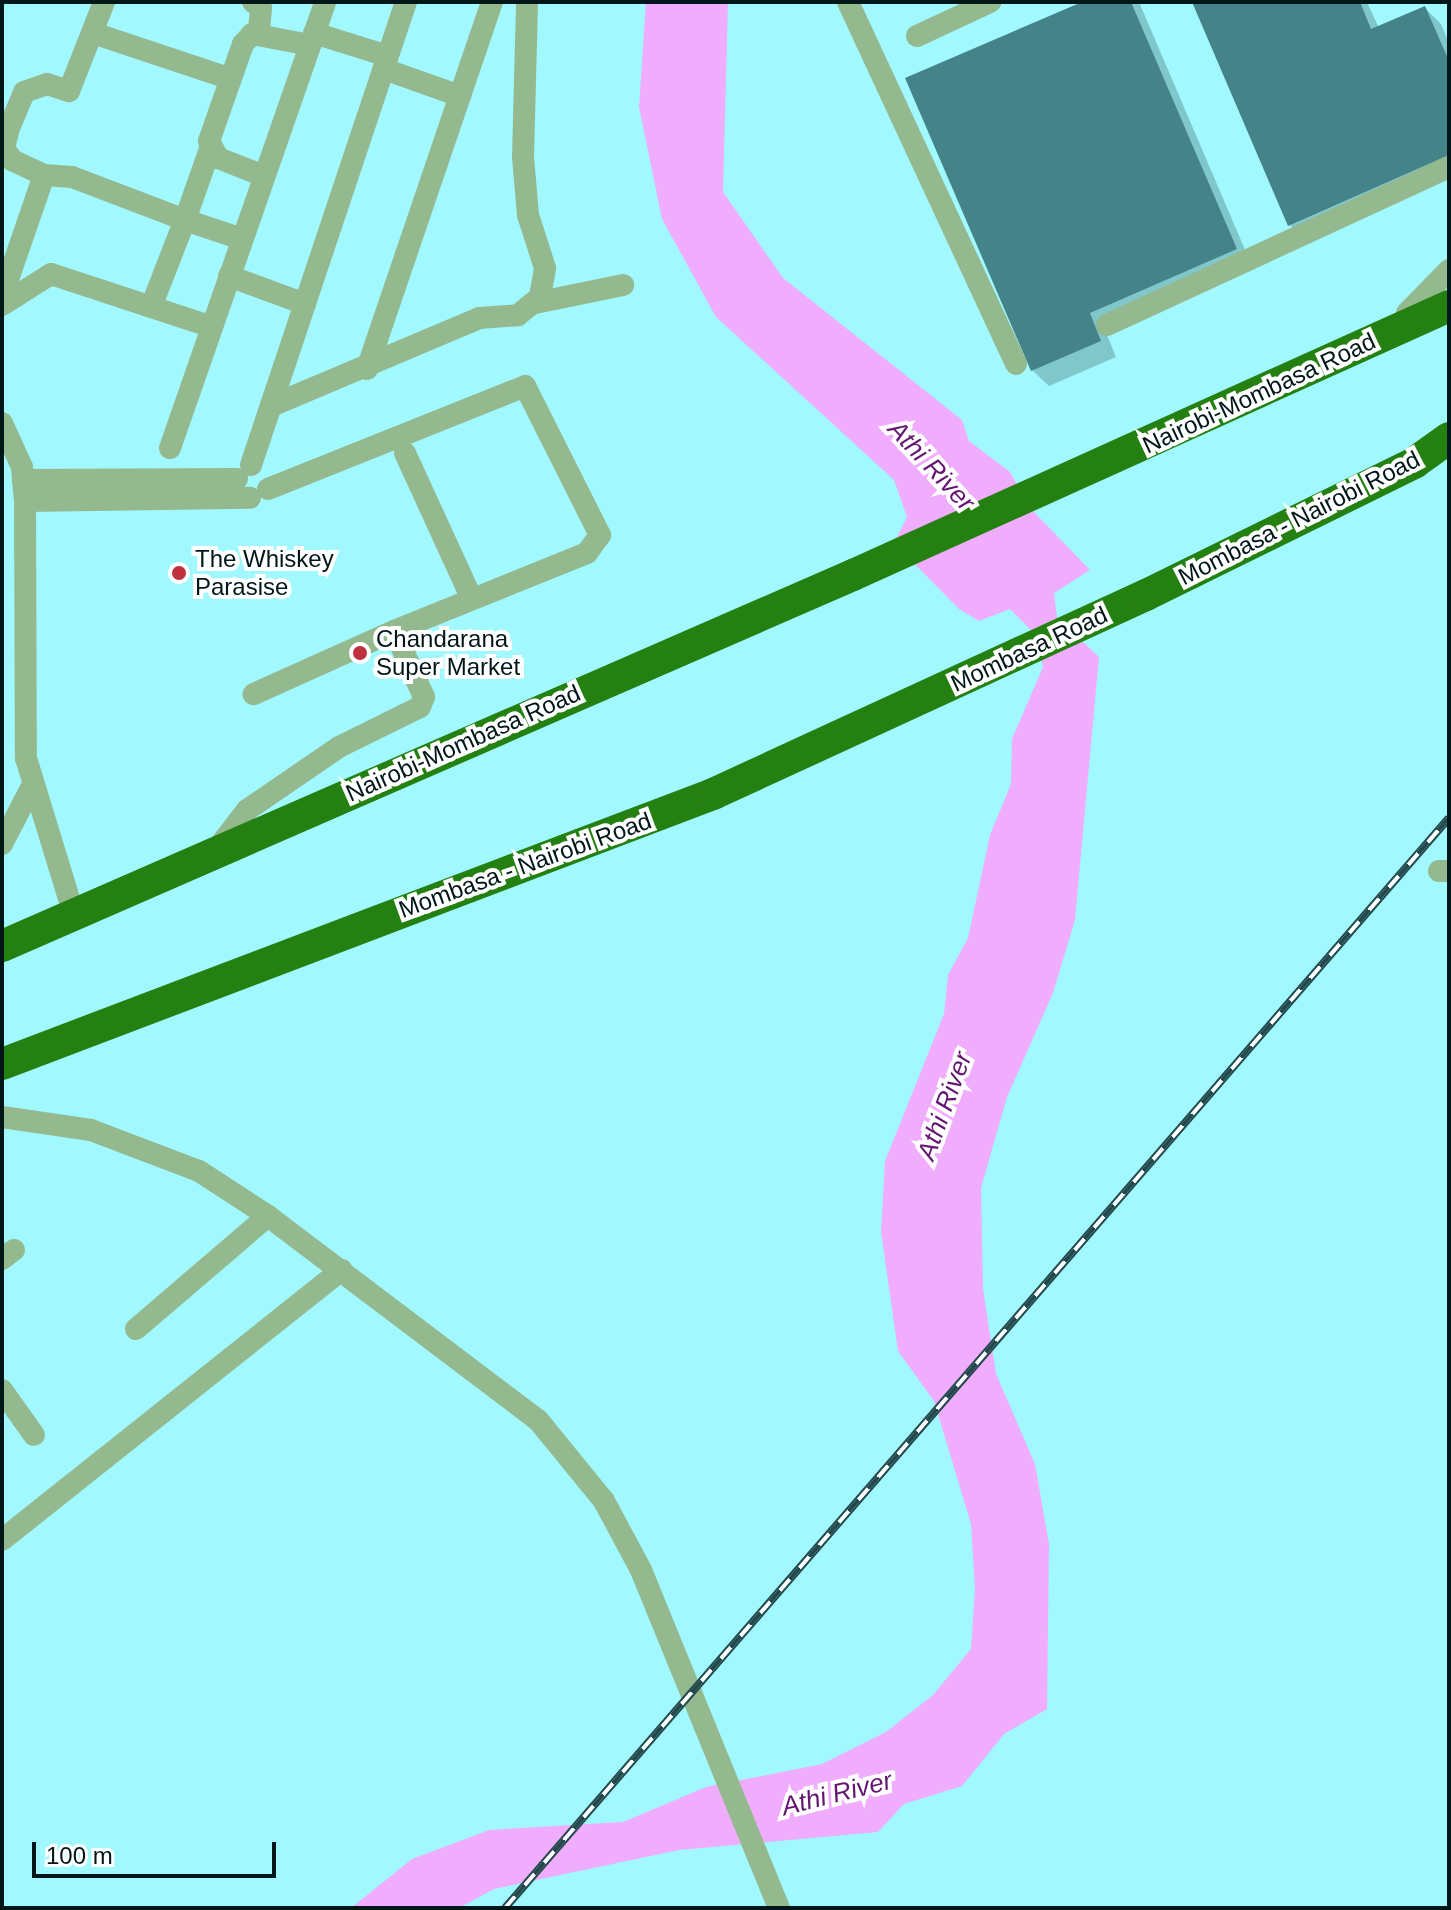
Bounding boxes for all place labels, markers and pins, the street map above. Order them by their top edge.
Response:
place label: The Whiskey Parasise [195,545,334,601]
marker: The Whiskey Parasise [170,564,188,582]
place label: Chandarana Super Market [376,625,520,681]
marker: Chandarana Super Market [351,644,369,662]

